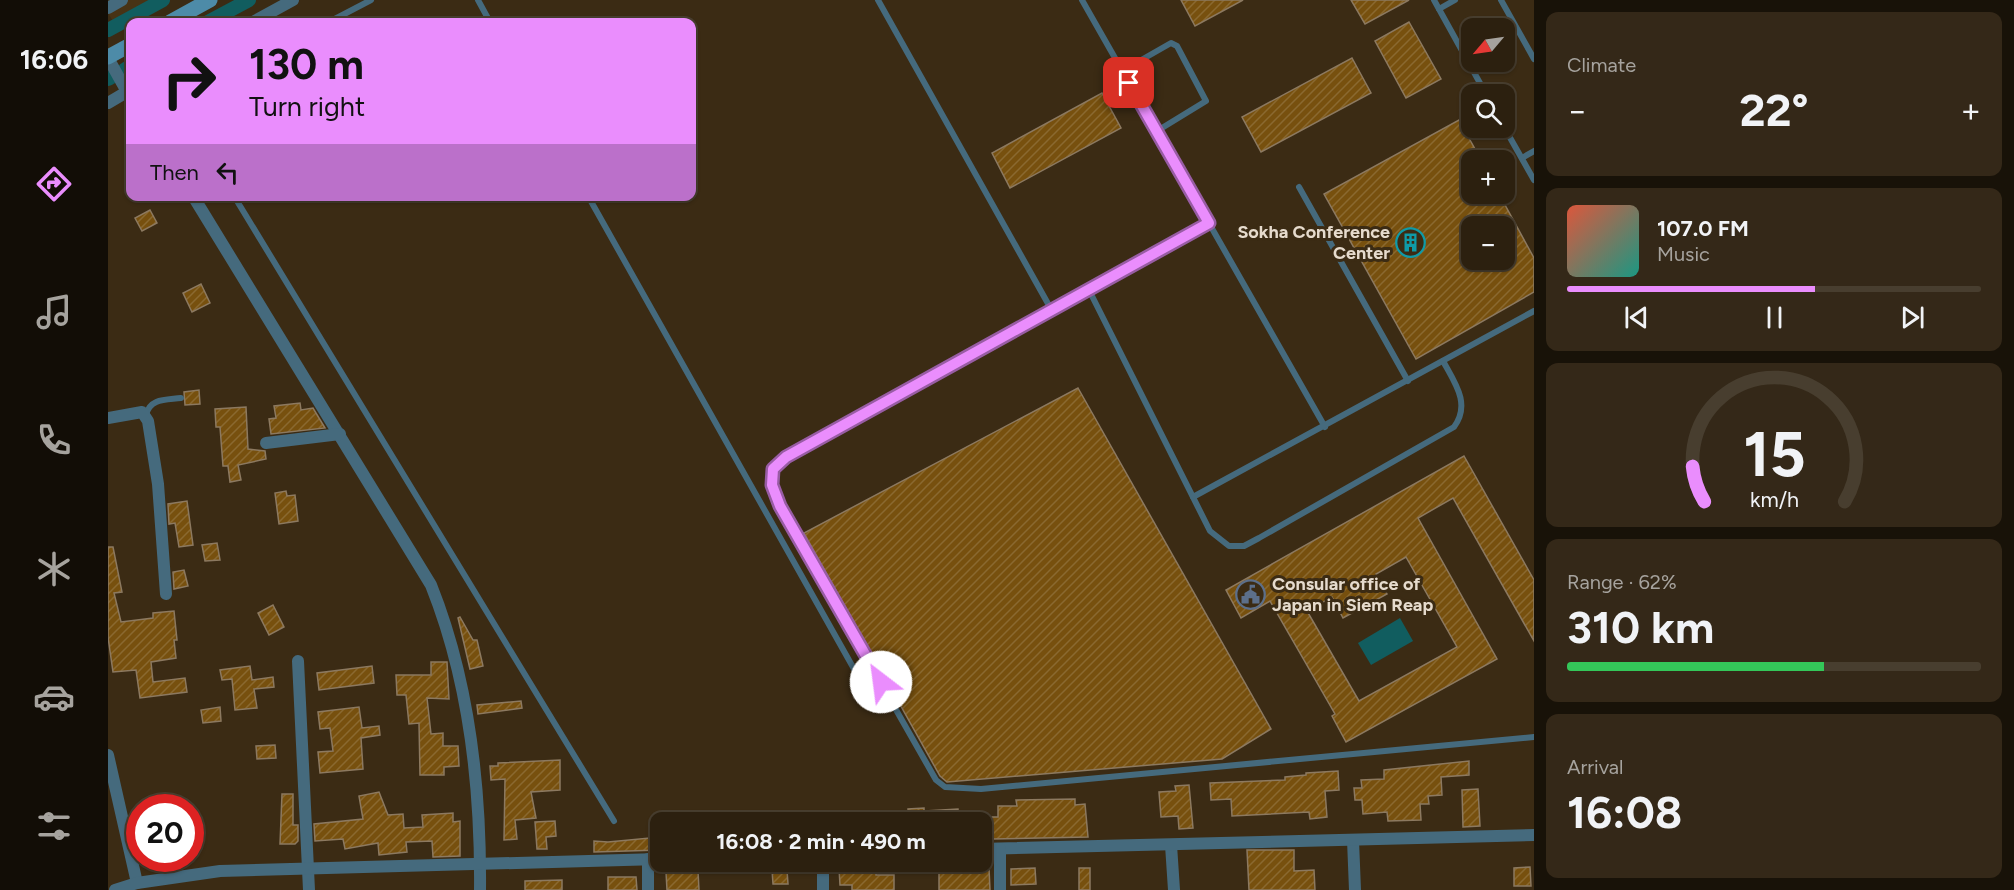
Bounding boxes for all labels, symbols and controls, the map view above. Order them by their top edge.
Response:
north arrow [1461,18,1515,72]
map controls [1461,18,1515,270]
text: 130 m [249,39,364,90]
icon: right [150,42,228,120]
text: 16:06 [20,43,88,76]
text: Climate [1567,53,1636,77]
pin [1103,57,1154,108]
icon: arrive [1112,66,1145,99]
text: 22° [1739,83,1809,137]
button: search [1461,84,1515,138]
text: Turn right [249,90,365,123]
text: − [1567,91,1588,130]
text: + [1960,91,1981,130]
button: + [1461,150,1515,204]
icon: left [211,156,244,189]
text: Then [150,159,199,186]
icon: directions [33,163,75,205]
text: 107.0 FM [1657,215,1749,242]
button: − [1461,216,1515,270]
place label: Sokha Conference Center [1237,221,1390,264]
building icon: Sokha Conference Center [1395,226,1427,258]
text: Music [1657,242,1710,266]
icon: music [33,291,75,333]
icon: previous [1620,301,1653,334]
icon: pause [1758,301,1791,334]
icon: next [1896,301,1929,334]
text: 15 [1743,417,1805,492]
icon: phone [33,419,75,461]
text: km/h [1750,487,1798,512]
icon: climate [33,548,75,590]
text: Range · 62% [1567,570,1677,594]
place label: Consular office of Japan in Siem Reap [1272,573,1433,616]
public building icon: Consular office of Japan in Siem Reap [1235,578,1267,610]
text: 310 km [1567,600,1714,654]
position arrow [849,650,913,714]
icon: car [33,676,75,718]
text: Arrival [1567,755,1623,779]
text: 16:08 [1567,785,1682,839]
speed limit sign: 20 [126,794,204,872]
icon: filters [33,805,75,847]
text: 16:08 · 2 min · 490 m [716,828,926,855]

